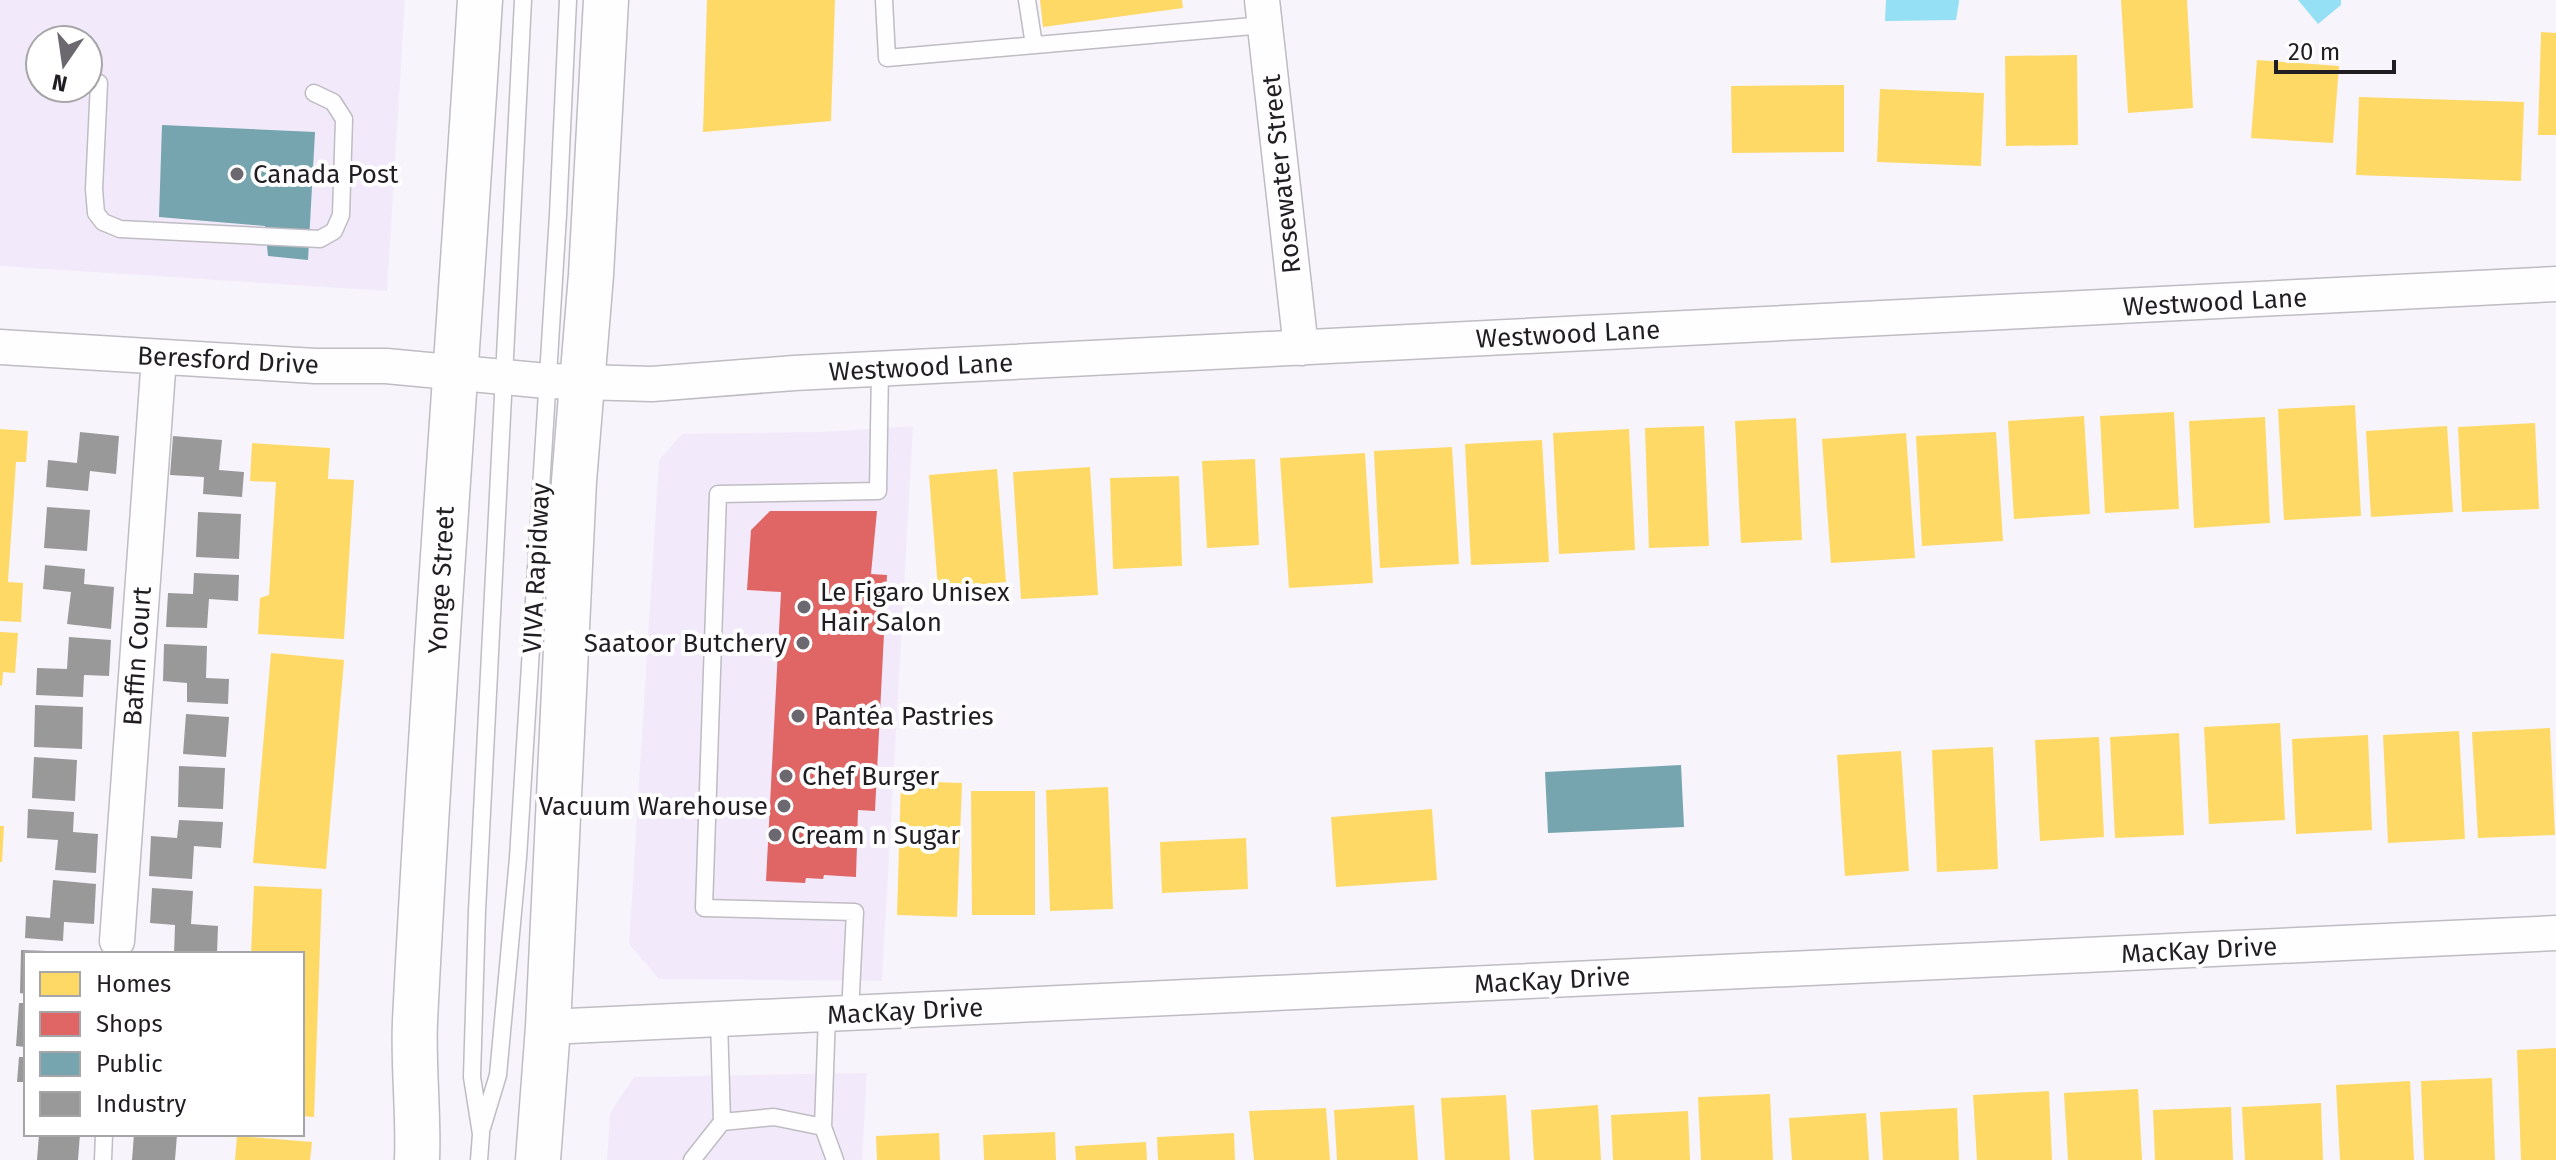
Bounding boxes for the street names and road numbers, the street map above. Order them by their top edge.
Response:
street label: Rosewater Street [1256,72,1307,275]
street label: Westwood Lane [2122,282,2308,323]
street label: Westwood Lane [1475,314,1661,355]
street label: Beresford Drive [136,340,320,381]
street label: Westwood Lane [828,347,1014,388]
street label: VIVA Rapidway [517,482,556,654]
street label: Yonge Street [422,505,461,655]
street label: Baffin Court [117,585,158,727]
street label: MacKay Drive [2120,931,2278,970]
street label: MacKay Drive [1473,961,1631,1000]
street label: MacKay Drive [826,992,984,1031]

